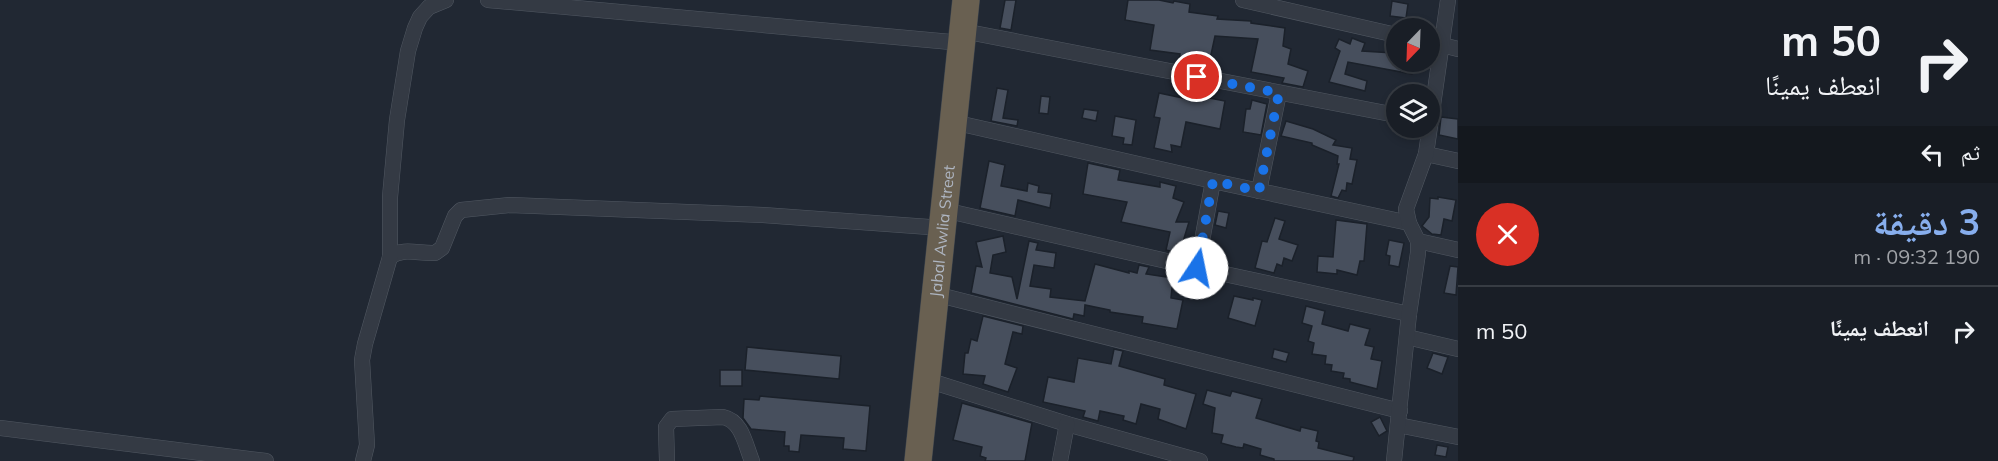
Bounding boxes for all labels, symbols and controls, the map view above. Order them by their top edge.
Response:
text: 50 m [1781,14,1881,67]
north arrow [1386,18,1440,72]
map controls [1386,18,1440,138]
icon: right [1902,24,1980,102]
pin [1171,51,1222,102]
icon: arrive [1180,60,1213,93]
text: انعطف يمينًا [1765,68,1881,102]
button: layers [1386,84,1440,138]
icon: left [1916,138,1949,171]
text: ثم [1961,138,1980,166]
street label: Jabal Awlia Street [925,164,959,298]
text: 3 دقيقة [1873,199,1980,244]
button: close [1476,203,1539,266]
position arrow [1165,236,1229,300]
text: 190 m · 09:32 [1854,244,1980,269]
text: انعطف يمينًا [1830,314,1929,342]
icon: right [1947,315,1980,348]
text: 50 m [1476,317,1527,345]

